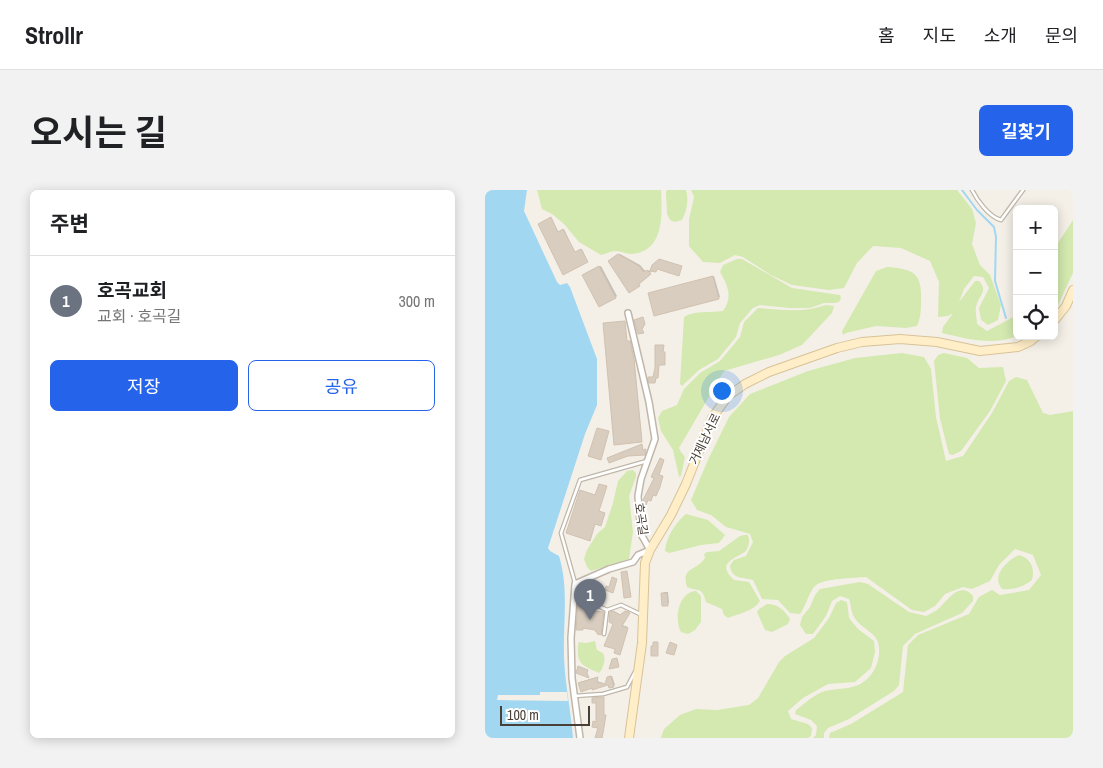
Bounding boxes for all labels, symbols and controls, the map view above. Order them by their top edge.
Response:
text: Strollr [25,19,83,51]
text: 홈 [878,23,895,48]
text: 지도 [923,23,956,48]
text: 소개 [984,23,1017,48]
text: 문의 [1045,23,1078,48]
button: 길찾기 [979,105,1073,156]
text: 오시는 길 [30,109,167,156]
map controls [1013,205,1058,340]
button: + [1013,205,1058,250]
text: 주변 [50,209,89,238]
button: − [1013,250,1058,295]
text: 호곡교회 [97,277,167,303]
text: 1 [62,290,70,312]
text: 300 m [399,290,435,312]
button: locate [1013,295,1058,340]
text: 교회 · 호곡길 [97,305,182,327]
button: 저장 [50,360,238,411]
button: 공유 [248,360,435,411]
your location [709,378,735,404]
street label: 거제남서로 [686,411,724,467]
street label: 호곡길 [631,501,651,537]
pin: 1 [574,579,606,620]
scale bar [500,703,590,726]
text: 100 m [507,706,539,724]

